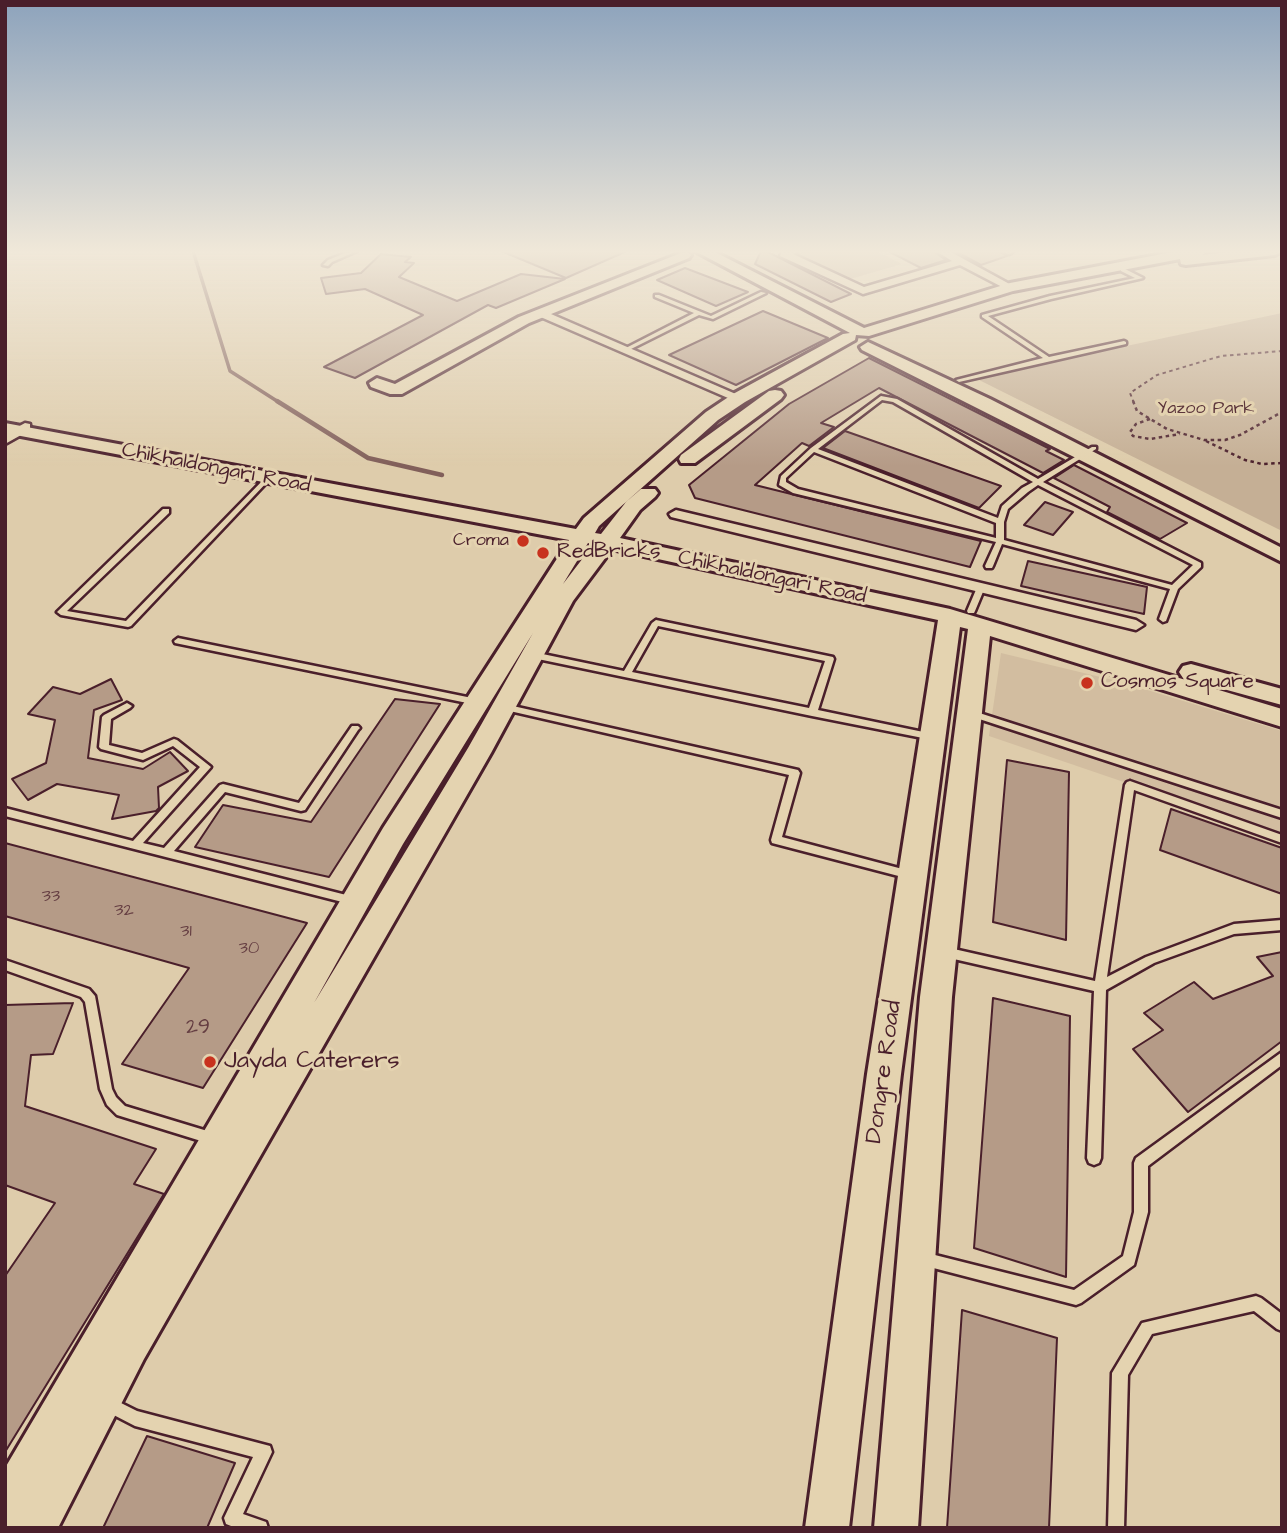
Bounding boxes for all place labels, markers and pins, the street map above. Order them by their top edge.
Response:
place label: Croma [453,530,509,552]
marker: Croma [515,533,531,549]
place label: RedBricks [557,540,661,566]
marker: RedBricks [535,545,551,561]
place label: Cosmos Square [1101,670,1254,696]
marker: Cosmos Square [1079,675,1095,691]
place label: Jayda Caterers [224,1048,400,1076]
marker: Jayda Caterers [202,1054,218,1070]

